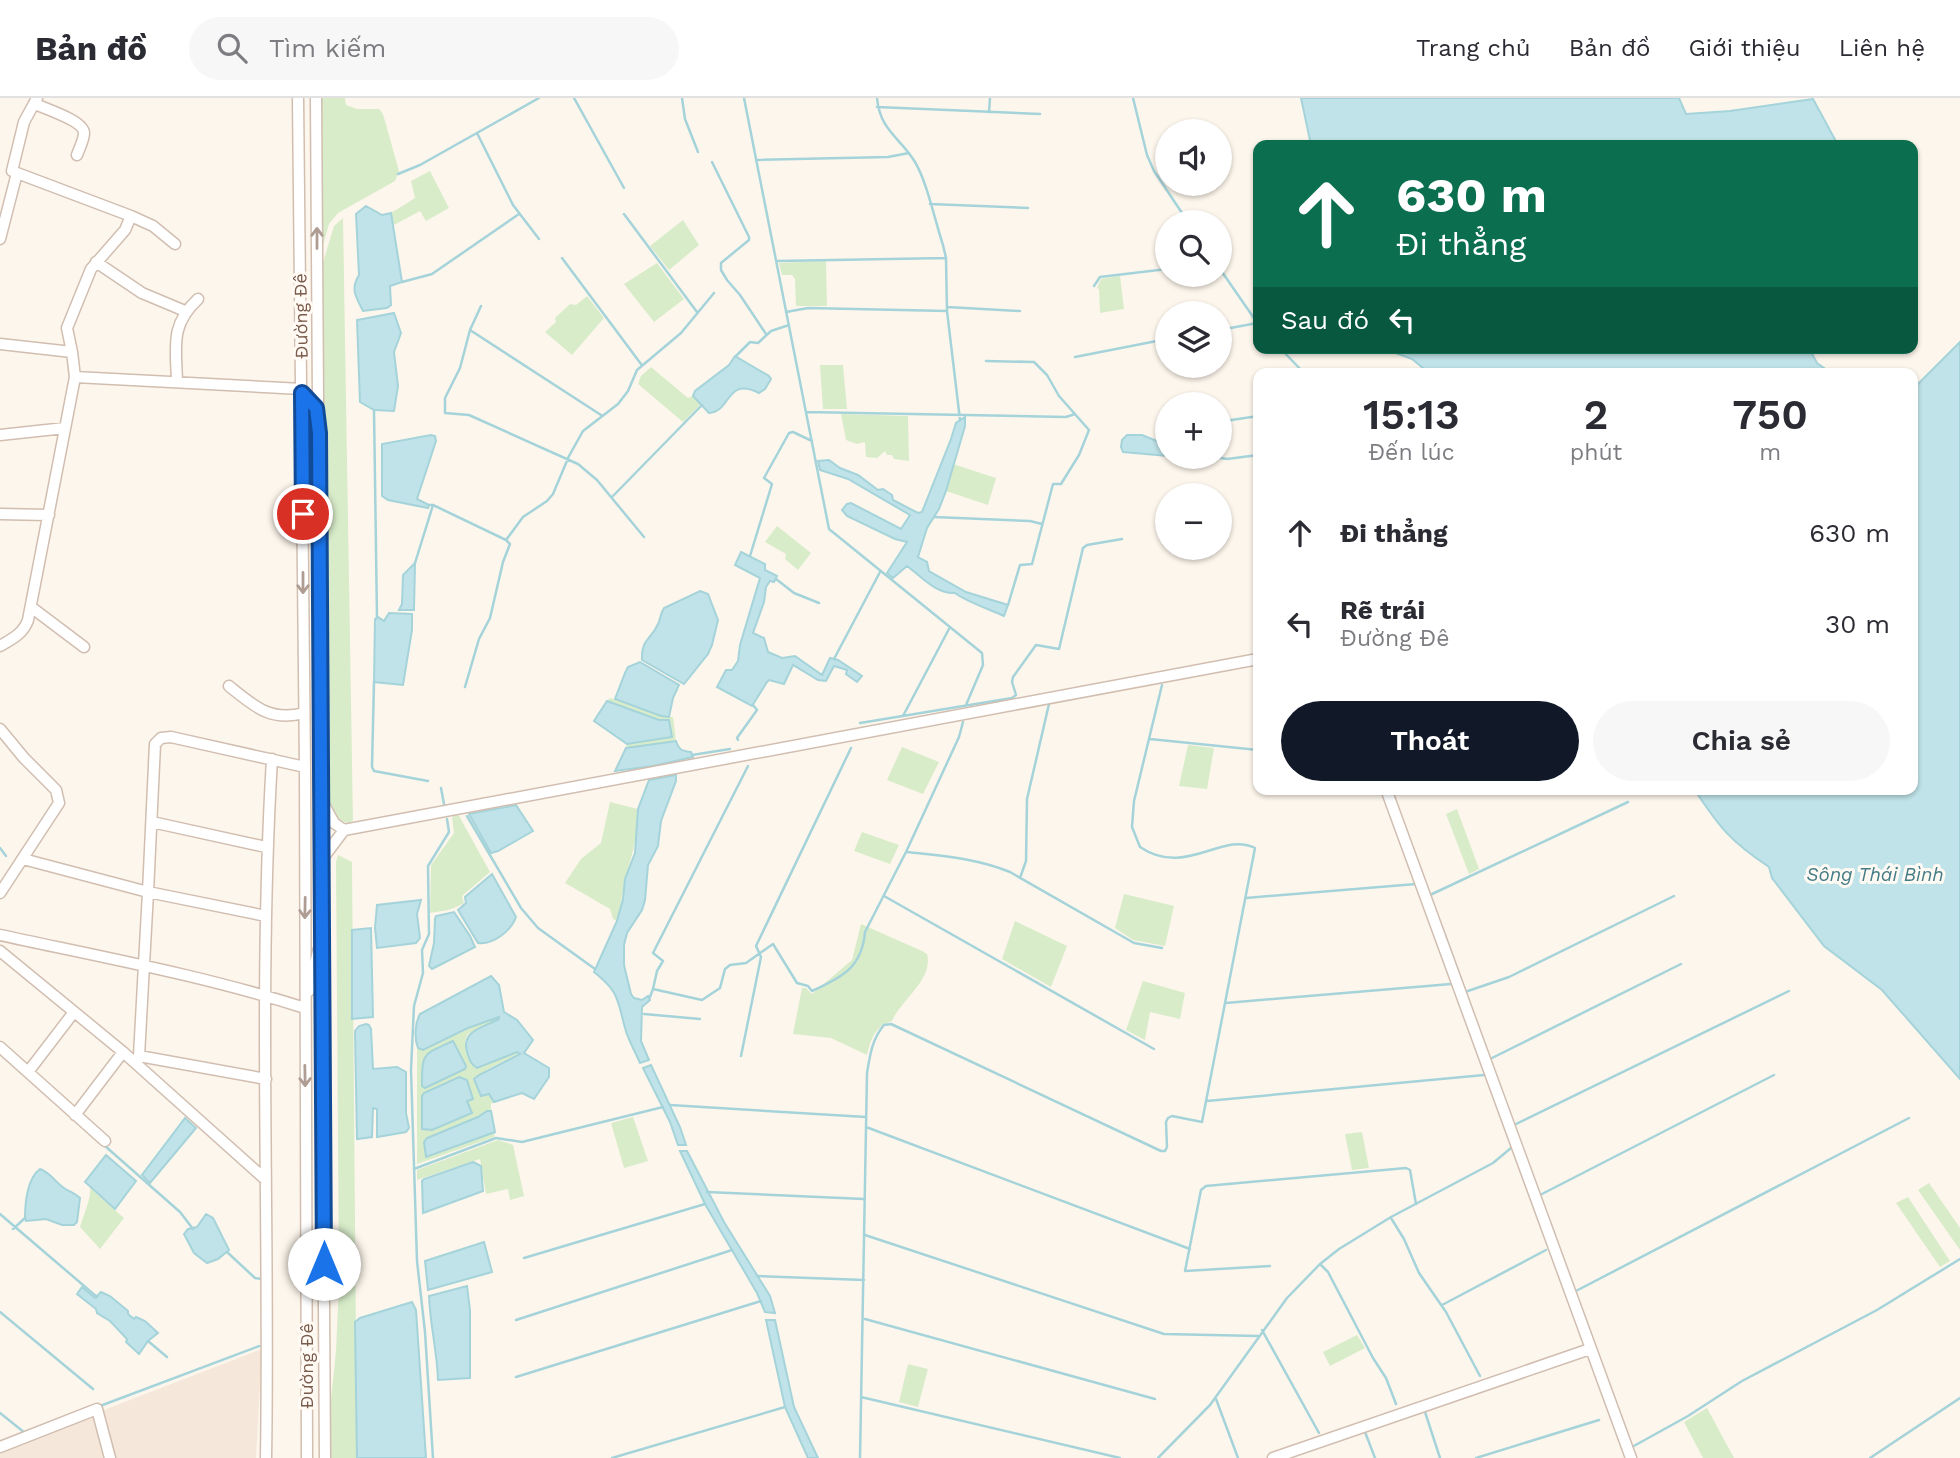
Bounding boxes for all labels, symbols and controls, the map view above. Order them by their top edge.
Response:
search box [189,17,679,80]
text: Bản đồ [35,29,147,68]
icon: search [213,29,251,67]
text: Tìm kiếm [269,33,386,63]
text: Trang chủ [1416,34,1531,62]
text: Bản đồ [1569,34,1650,62]
text: Giới thiệu [1688,34,1801,62]
text: Liên hệ [1839,34,1925,62]
map controls [1155,119,1232,560]
button: sound [1155,119,1232,196]
text: 630 m [1396,166,1547,224]
icon: ahead [1281,168,1372,259]
button: search [1155,210,1232,287]
text: Đi thẳng [1396,225,1526,263]
one-way arrow [310,227,324,250]
street label: Đường Đê [289,273,312,359]
button: layers [1155,301,1232,378]
icon: left [1383,301,1421,339]
text: Sau đó [1281,305,1369,335]
text: 15:13 [1363,390,1460,439]
text: 2 [1584,390,1608,439]
text: 750 [1732,390,1808,439]
button: + [1155,392,1232,469]
text: Đến lúc [1368,439,1455,466]
text: phút [1570,439,1622,466]
text: m [1759,439,1781,466]
button: − [1155,483,1232,560]
pin [273,484,333,544]
icon: arrive [284,495,322,533]
icon: ahead [1281,514,1319,552]
text: Đi thẳng [1340,518,1448,548]
text: 630 m [1809,518,1890,548]
one-way arrow [296,571,310,594]
text: Rẽ trái [1340,595,1425,625]
icon: left [1281,605,1319,643]
text: 30 m [1825,609,1890,639]
text: Đường Đê [1340,625,1449,652]
button: Thoát [1281,701,1579,781]
button: Chia sẻ [1593,701,1890,781]
water label: Sông Thái Bình [1806,863,1944,886]
one-way arrow [298,896,312,919]
one-way arrow [298,1065,312,1088]
position arrow [287,1227,361,1301]
street label: Đường Đê [296,1323,317,1409]

